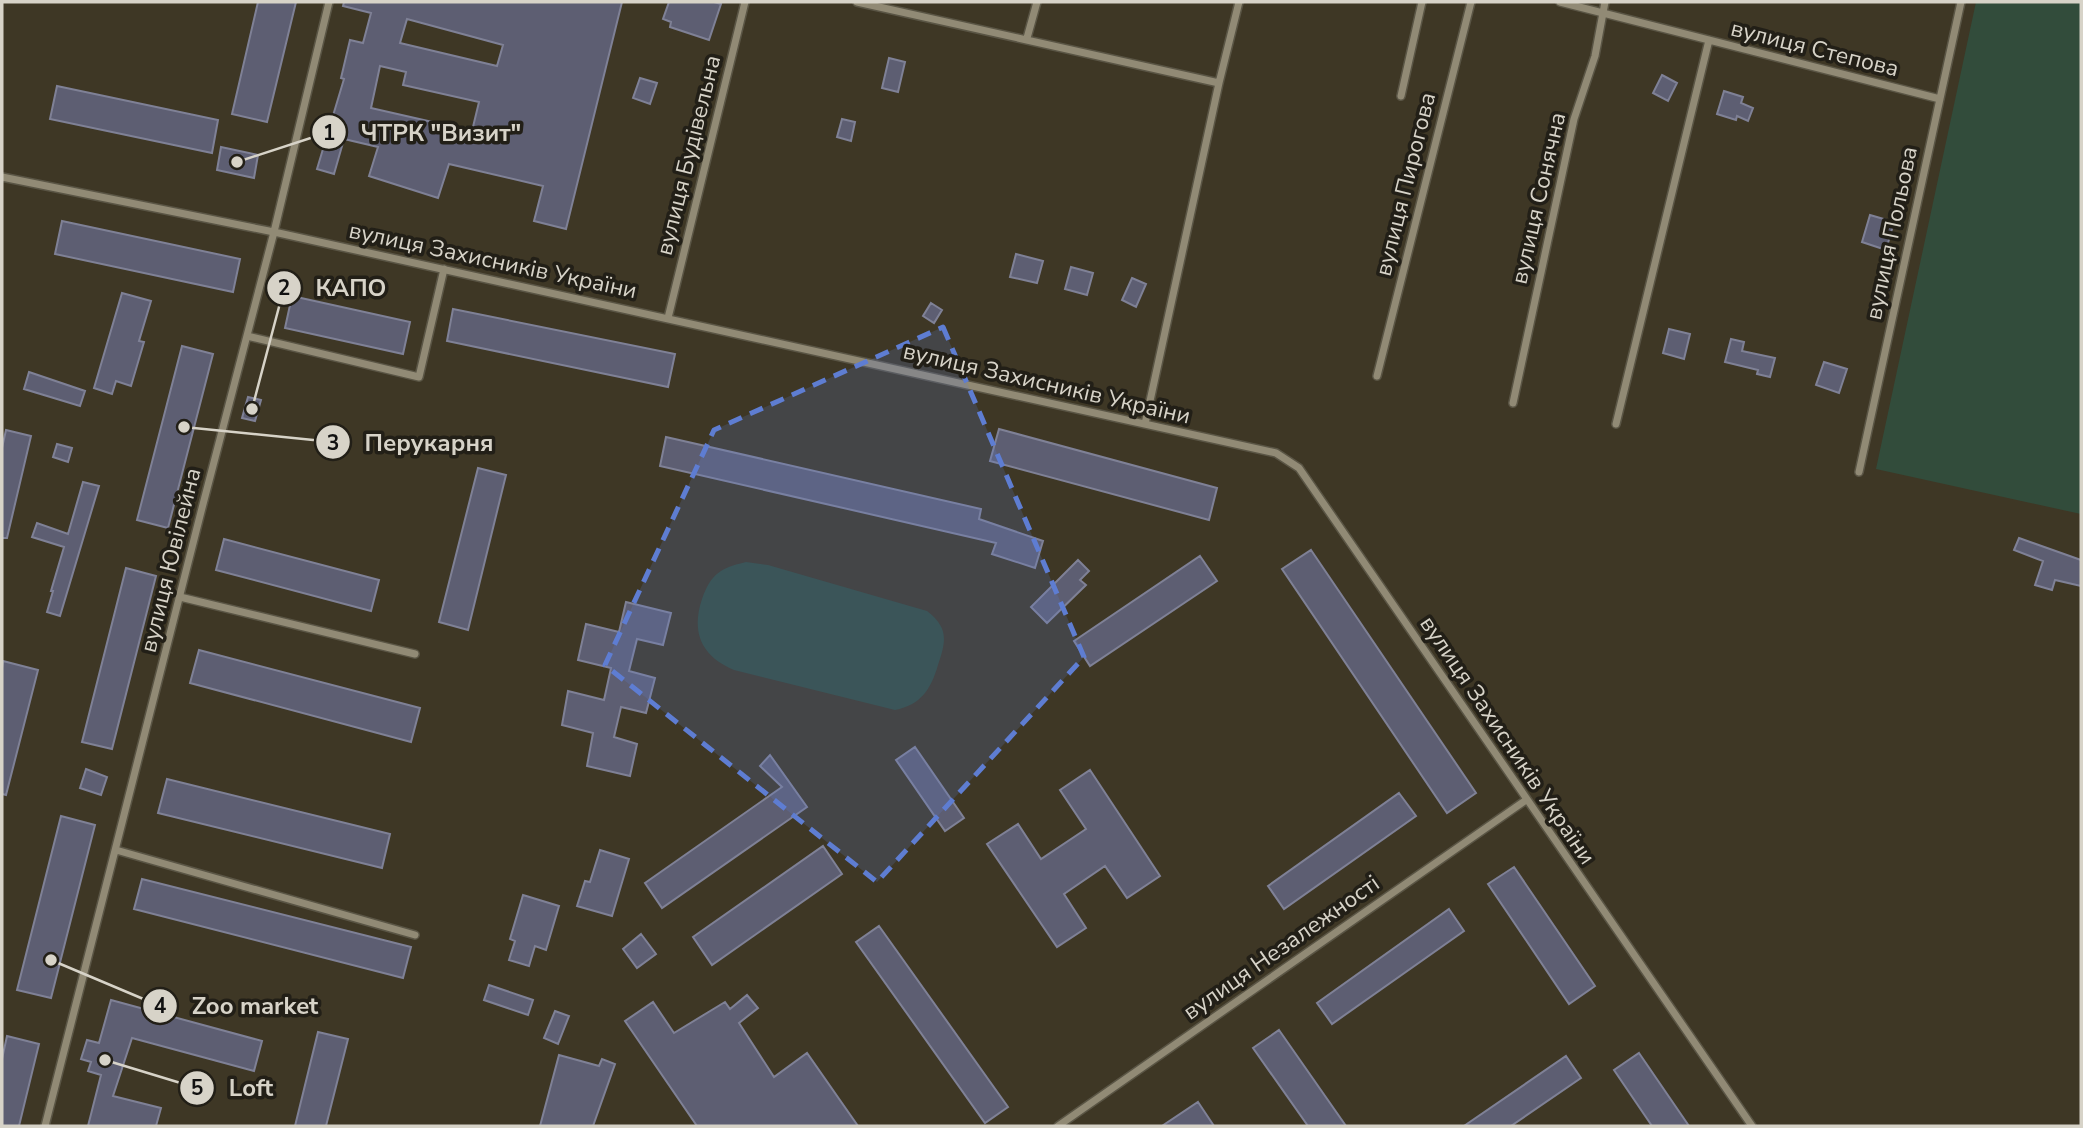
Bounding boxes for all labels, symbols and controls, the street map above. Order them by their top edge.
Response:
street label: вулиця Степова [1728,13,1902,84]
street label: вулиця Будівельна [649,52,728,258]
street label: вулиця Пирогова [1368,89,1443,279]
street label: вулиця Сонячна [1504,109,1573,287]
callout: ЧТРК "Визит" [312,110,536,155]
text: ЧТРК "Визит" [361,117,521,149]
text: 1 [323,119,335,147]
street label: вулиця Польова [1858,144,1925,323]
street label: вулиця Захисників України [346,215,640,306]
callout: КАПО [267,265,401,310]
text: КАПО [316,272,386,304]
text: 2 [278,274,290,302]
street label: вулиця Захисників України [900,335,1193,432]
callout: Перукарня [316,420,508,465]
text: Перукарня [365,427,493,459]
text: 3 [327,429,339,457]
street label: вулиця Ювілейна [133,465,208,656]
street label: вулиця Захисників України [1413,610,1603,871]
street label: вулиця Незалежності [1177,868,1386,1027]
callout: Zoo market [143,983,332,1028]
text: Zoo market [192,990,319,1022]
text: 4 [154,992,167,1020]
callout: Loft [180,1065,287,1110]
text: Loft [229,1072,274,1104]
text: 5 [191,1074,203,1102]

